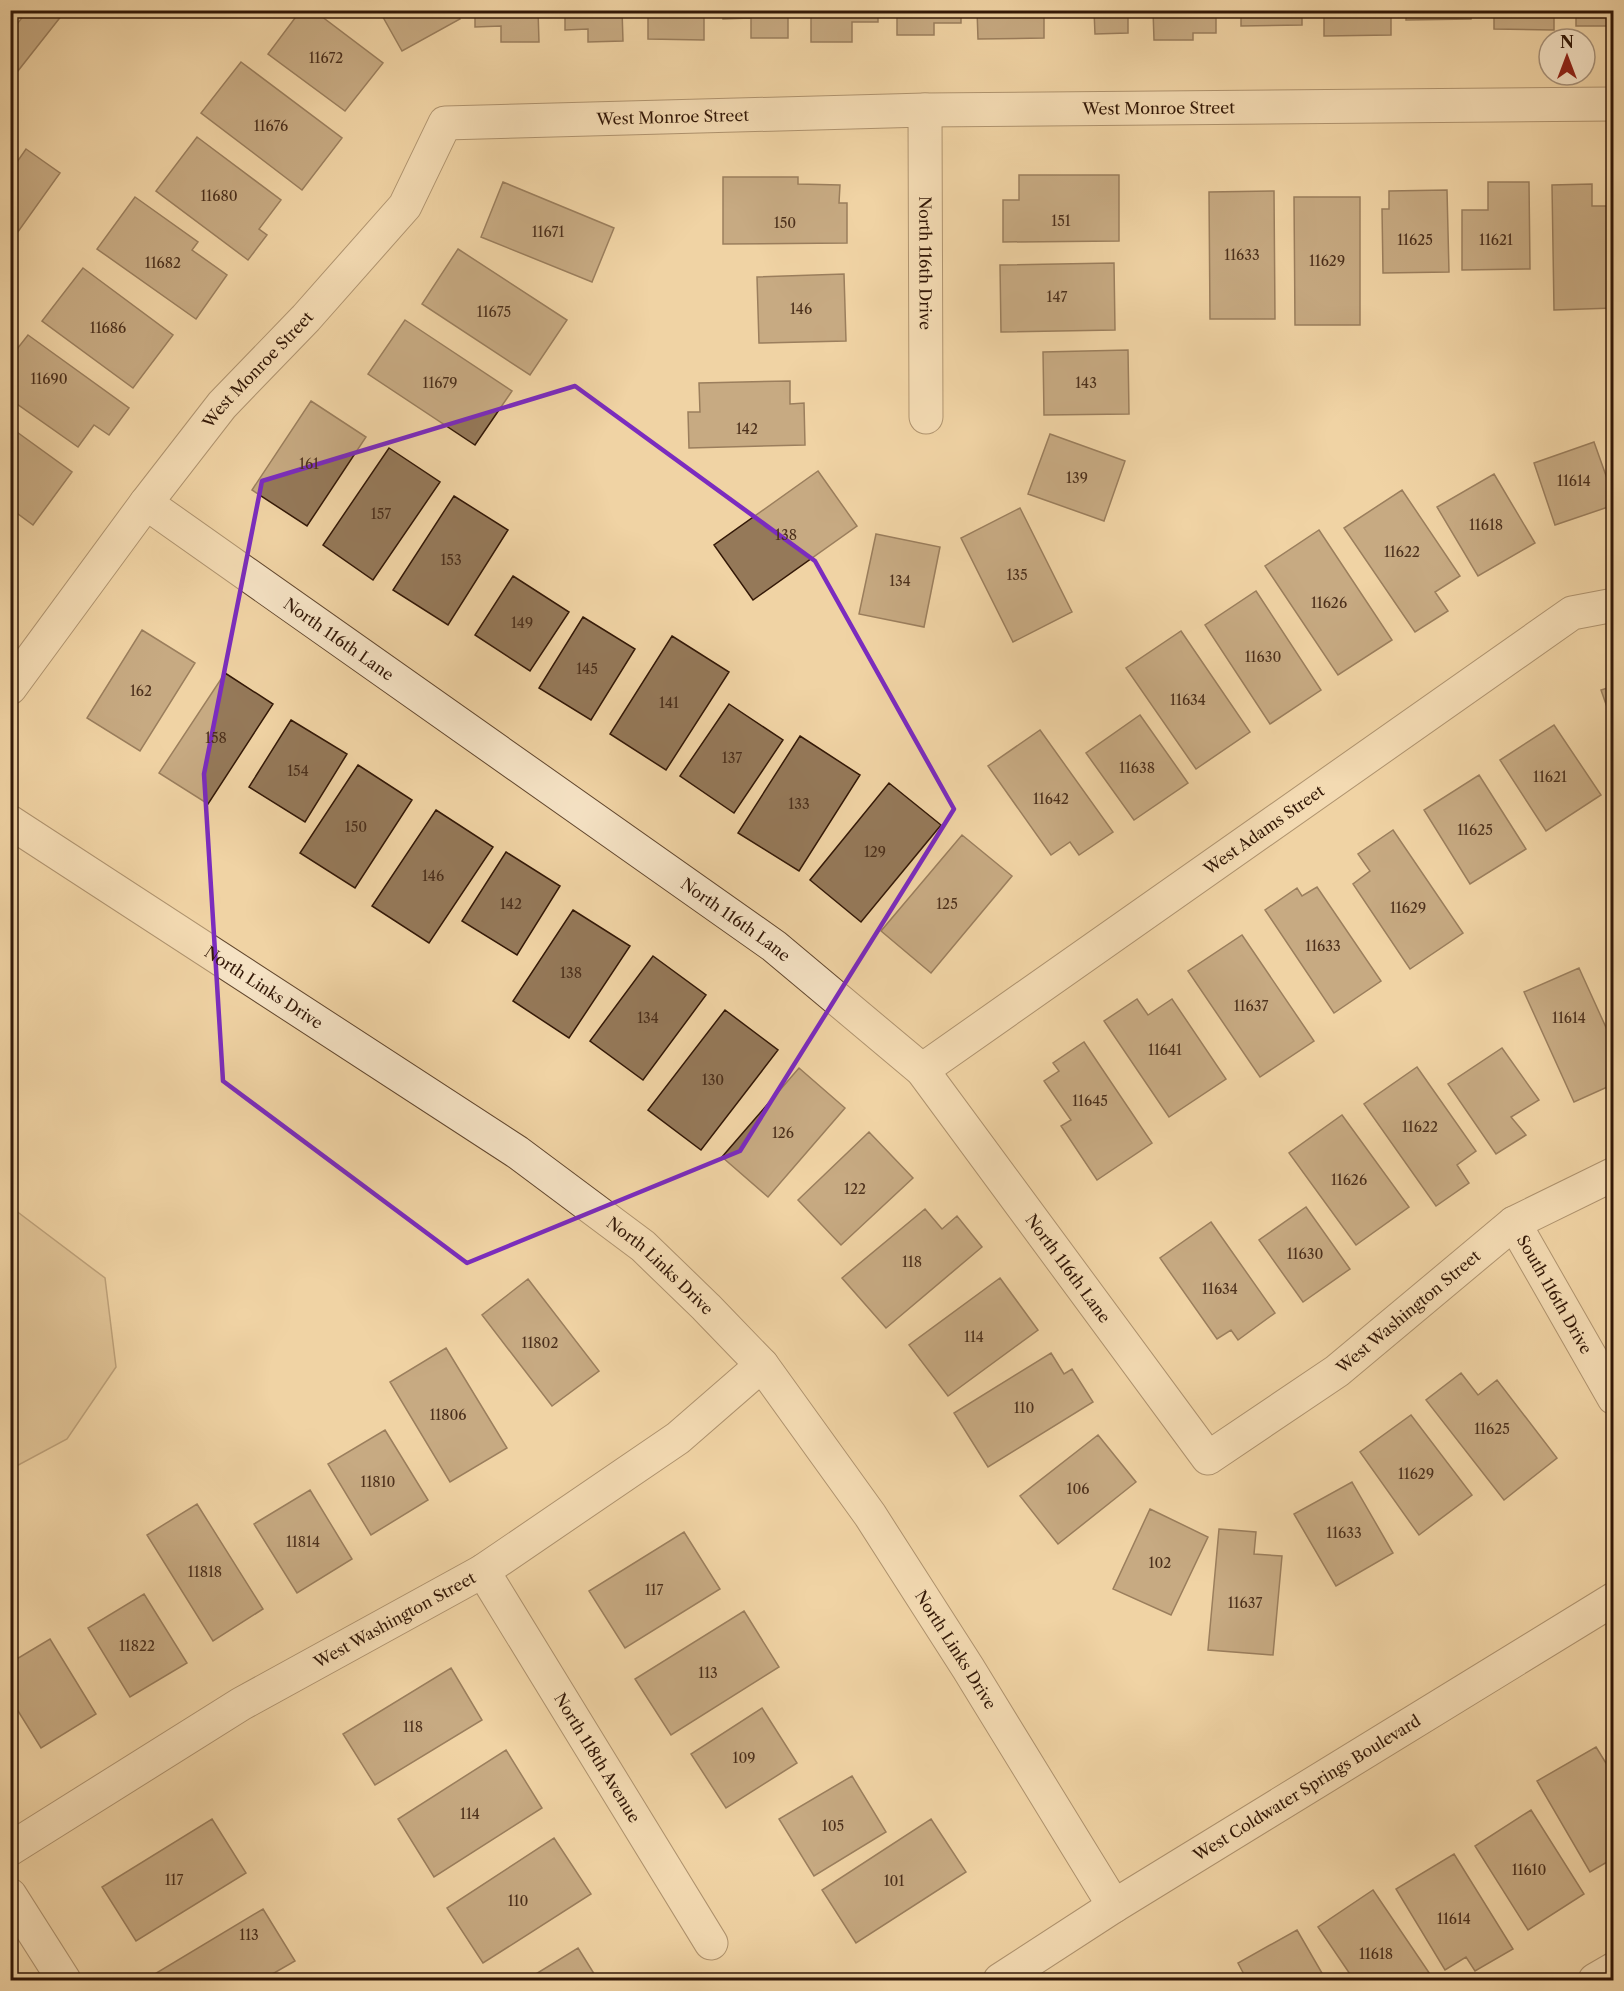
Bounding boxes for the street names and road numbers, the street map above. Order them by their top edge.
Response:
street label: West Monroe Street [1081,97,1235,119]
street label: West Monroe Street [595,105,750,129]
street label: North 116th Drive [915,196,936,330]
street label: West Monroe Street [198,307,317,432]
street label: North 116th Lane [280,593,398,685]
street label: West Adams Street [1199,780,1328,879]
street label: North 116th Lane [677,874,795,966]
street label: North Links Drive [201,942,327,1033]
street label: North 116th Lane [1022,1210,1115,1327]
street label: North Links Drive [603,1213,718,1319]
street label: South 116th Drive [1513,1231,1597,1357]
street label: West Washington Street [1331,1245,1484,1378]
street label: West Washington Street [309,1567,479,1673]
street label: North Links Drive [911,1586,1001,1713]
street label: North 118th Avenue [550,1689,645,1826]
street label: West Coldwater Springs Boulevard [1189,1710,1424,1866]

